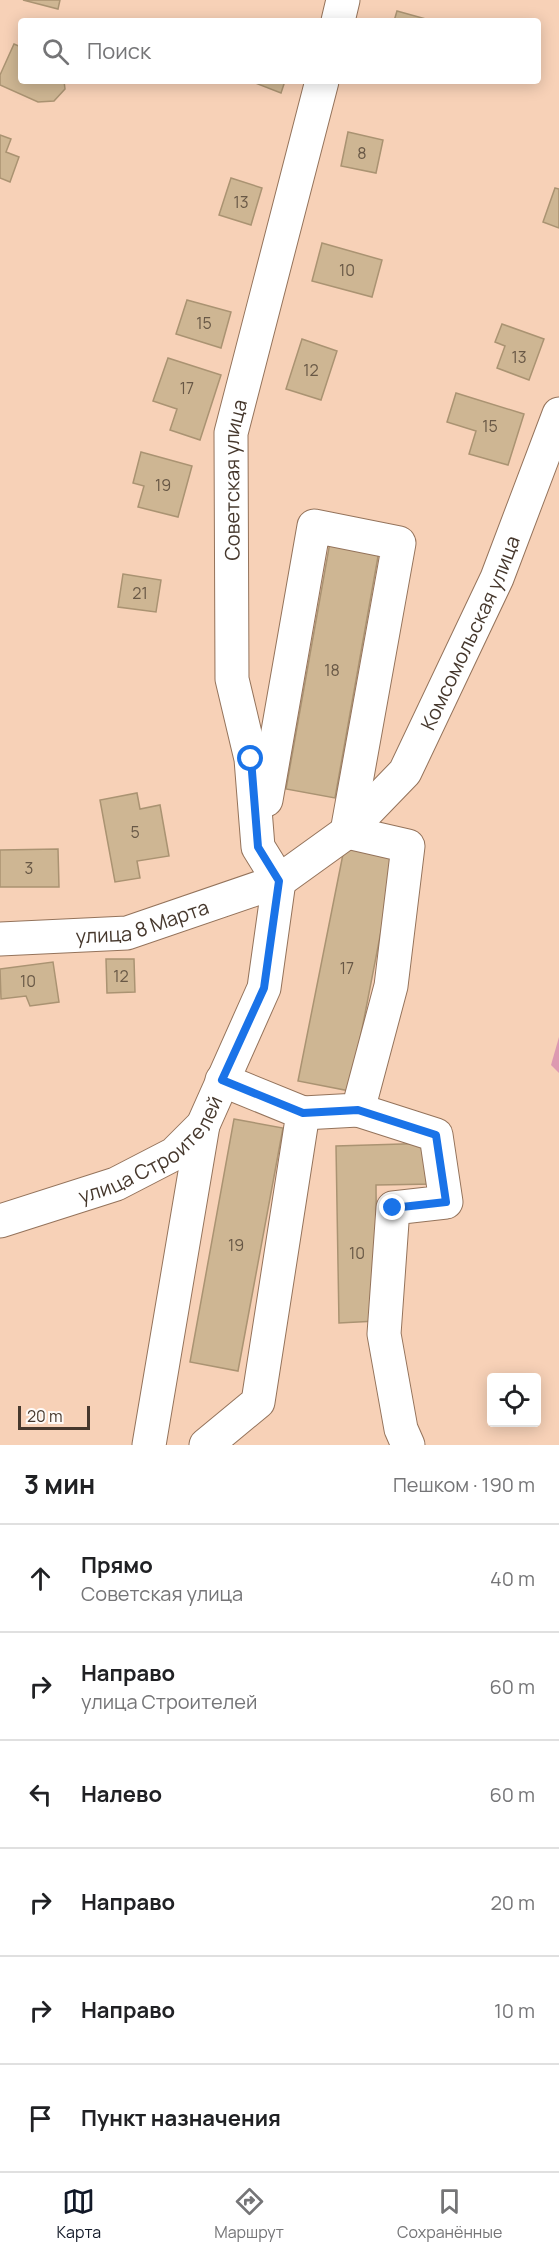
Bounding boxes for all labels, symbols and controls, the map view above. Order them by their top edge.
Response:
search box [18,18,541,84]
icon: search [39,35,72,68]
text: Поиск [87,36,151,66]
house number: 8 [357,142,367,164]
house number: 13 [233,191,249,213]
house number: 10 [339,259,355,281]
house number: 15 [196,312,212,334]
house number: 13 [511,346,527,368]
house number: 12 [303,359,319,381]
house number: 17 [180,377,194,399]
street label: Советская улица [218,396,253,561]
house number: 15 [482,415,498,437]
house number: 19 [155,474,171,496]
street label: Комсомольская улица [414,531,525,734]
house number: 21 [132,582,148,604]
house number: 18 [324,659,340,681]
route start [237,745,263,771]
house number: 5 [130,821,140,843]
house number: 3 [25,857,33,879]
street label: улица 8 Марта [75,893,212,949]
house number: 17 [340,957,354,979]
house number: 12 [113,965,129,987]
house number: 10 [20,970,36,992]
street label: улица Строителей [75,1091,228,1209]
route end [379,1194,405,1220]
house number: 19 [228,1234,244,1256]
house number: 10 [349,1242,365,1264]
map controls [487,1373,541,1427]
button: locate [487,1373,541,1427]
scale bar [18,1403,90,1430]
text: 20 m [27,1405,63,1427]
text: 3 мин [24,1466,95,1502]
text: Пешком · 190 m [393,1471,535,1498]
text: Прямо [81,1550,153,1580]
icon: ahead [24,1562,57,1595]
text: 40 m [490,1565,535,1592]
text: Советская улица [81,1580,243,1607]
text: Направо [81,1658,175,1688]
icon: right [24,1670,57,1703]
text: 60 m [489,1673,535,1700]
text: улица Строителей [81,1688,257,1715]
icon: left [24,1778,57,1811]
text: Налево [81,1779,162,1809]
text: 60 m [489,1781,535,1808]
icon: right [24,1886,57,1919]
text: Направо [81,1887,175,1917]
text: 20 m [490,1889,535,1916]
icon: right [24,1994,57,2027]
text: Направо [81,1995,175,2025]
text: 10 m [494,1997,535,2024]
icon: arrive [24,2102,57,2135]
text: Пункт назначения [81,2103,281,2133]
tab: Карта [57,2185,101,2243]
tab: Маршрут [214,2185,284,2243]
tab: Сохранённые [397,2185,502,2243]

